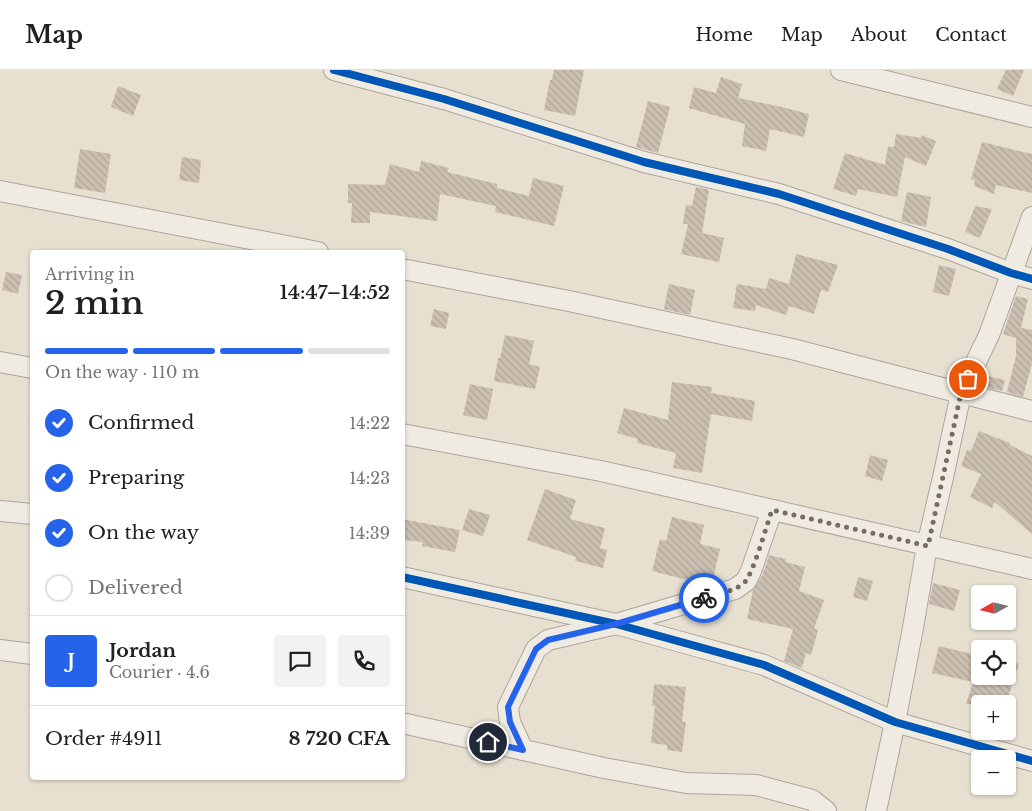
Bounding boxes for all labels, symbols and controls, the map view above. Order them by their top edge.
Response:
text: Map [25,20,83,49]
text: Home [695,24,753,46]
text: Map [781,24,823,46]
text: About [851,24,907,46]
text: Contact [935,24,1007,46]
text: Arriving in [45,264,135,284]
text: 14:47–14:52 [280,281,390,304]
text: 2 min [45,283,144,323]
pin [947,358,989,400]
text: On the way · 110 m [45,362,199,382]
icon: bag [954,365,982,393]
icon: check [45,409,73,437]
text: Confirmed [88,411,194,434]
text: 14:22 [349,413,390,433]
icon: check [45,464,73,492]
text: Preparing [88,466,184,489]
text: 14:23 [349,468,390,488]
icon: check [45,519,73,547]
text: On the way [88,521,199,544]
text: 14:39 [349,523,390,543]
courier [679,573,729,623]
text: Delivered [88,576,183,599]
icon: bike [690,584,718,612]
north arrow [971,585,1016,630]
map controls [971,585,1016,795]
button: chat [274,635,326,687]
button: phone [338,635,390,687]
text: Jordan [109,639,176,662]
button: locate [971,640,1016,685]
text: J [67,649,75,672]
text: Courier · 4.6 [109,662,210,682]
button: + [971,695,1016,740]
pin [467,721,509,763]
text: Order #4911 [45,727,163,750]
text: 8 720 CFA [288,727,390,750]
icon: home [474,728,502,756]
button: − [971,750,1016,795]

